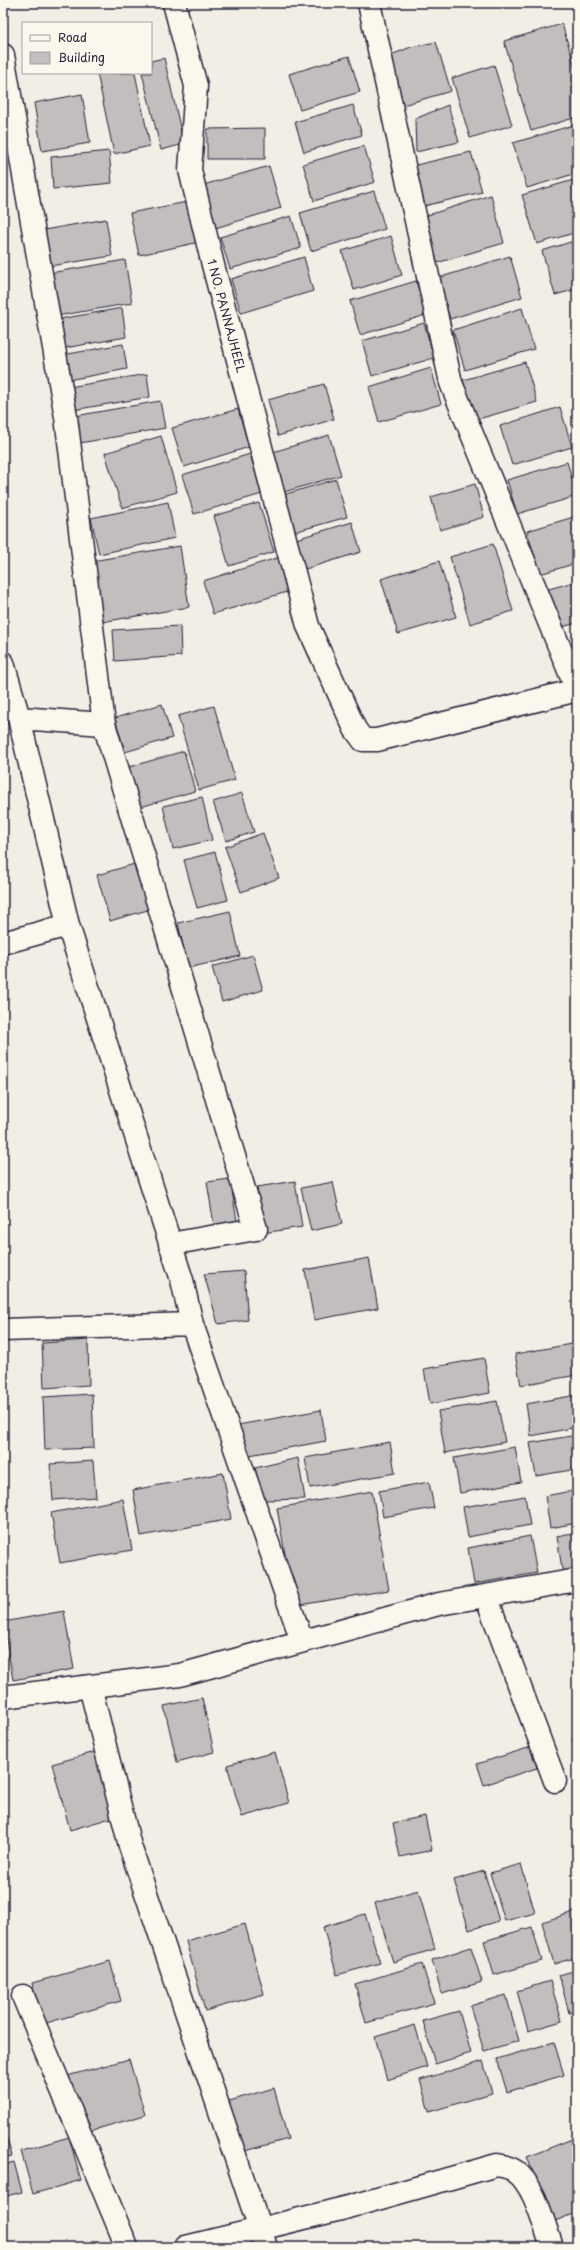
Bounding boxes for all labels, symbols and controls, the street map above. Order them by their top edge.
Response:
legend [22,22,152,74]
text: Road [58,28,87,46]
text: Building [58,48,105,66]
street label: 1 NO. PANNAJHEEL [203,257,251,375]

